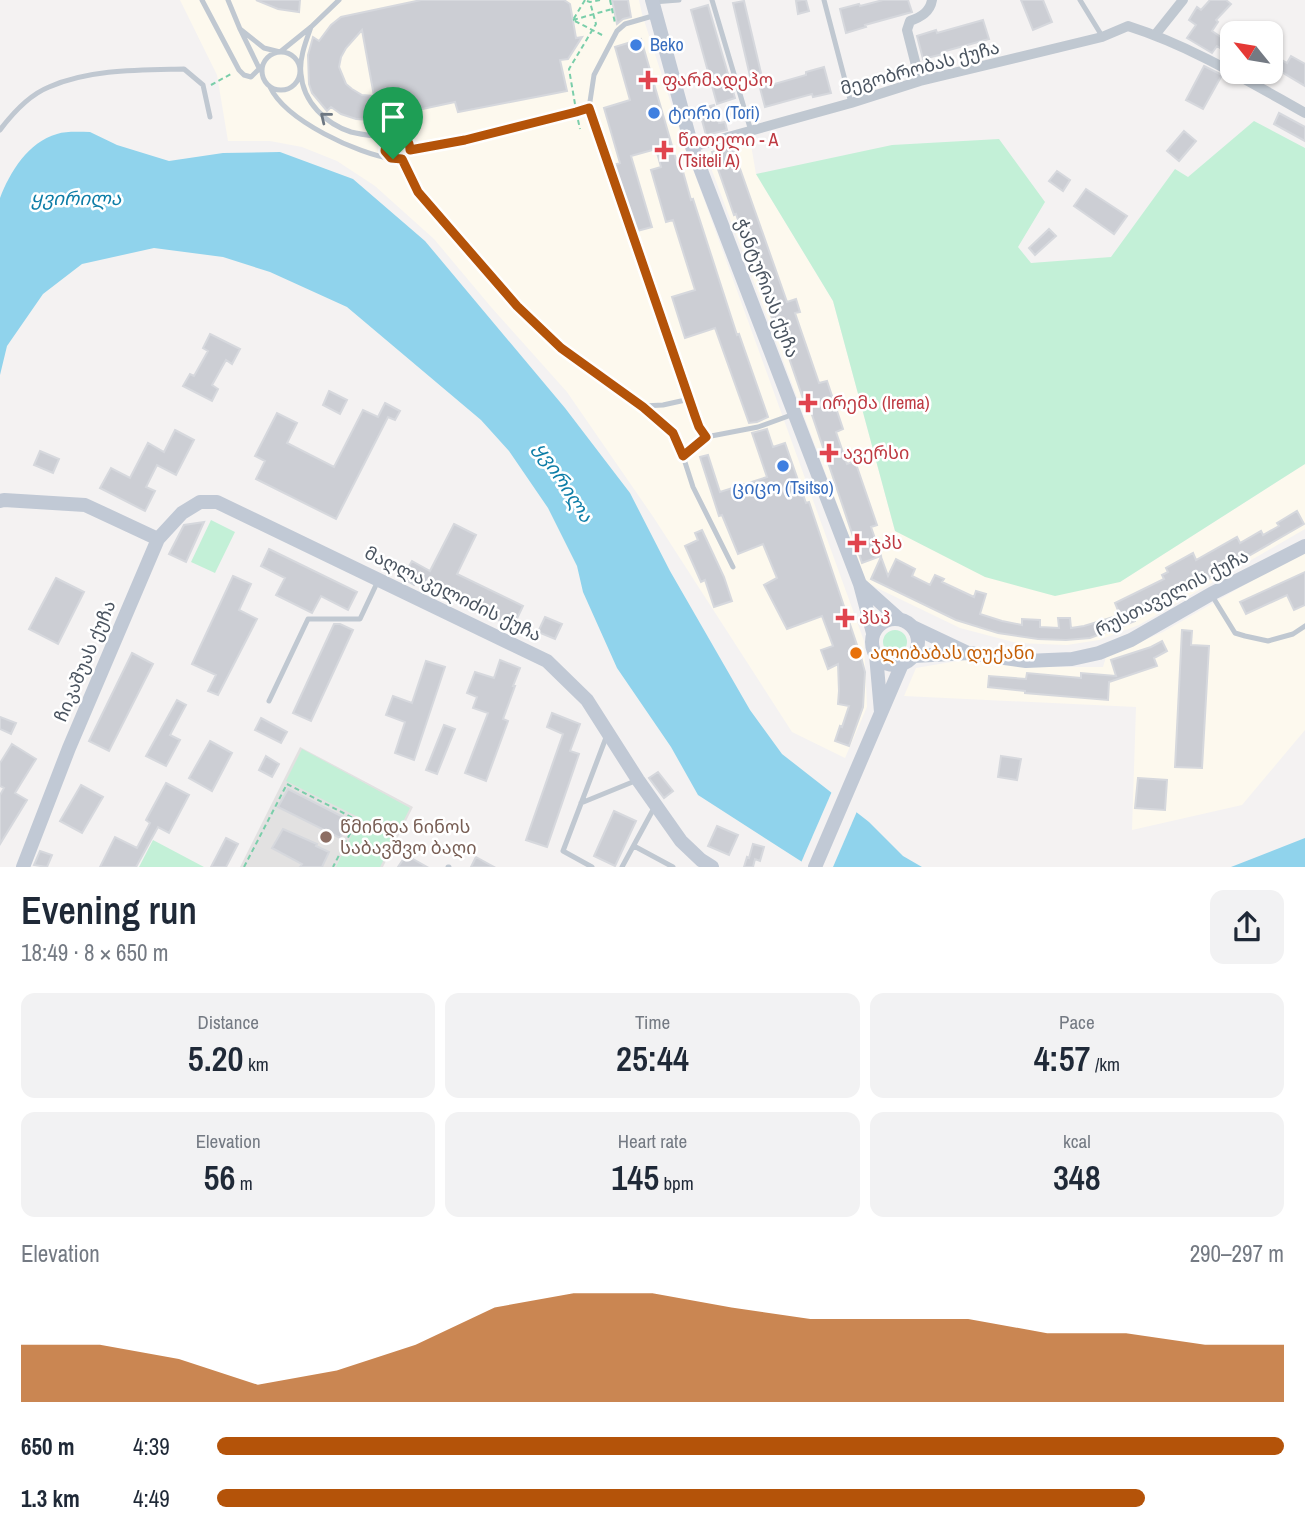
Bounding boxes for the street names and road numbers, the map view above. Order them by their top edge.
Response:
street label: მეგობრობას ქუჩა [838,34,1002,101]
street label: ჭანტურიას ქუჩა [729,215,806,361]
street label: მაღლაკელიძის ქუჩა [361,540,546,647]
street label: რუსთაველის ქუჩა [1091,543,1253,642]
street label: ჩიკაშუას ქუჩა [48,596,121,725]

